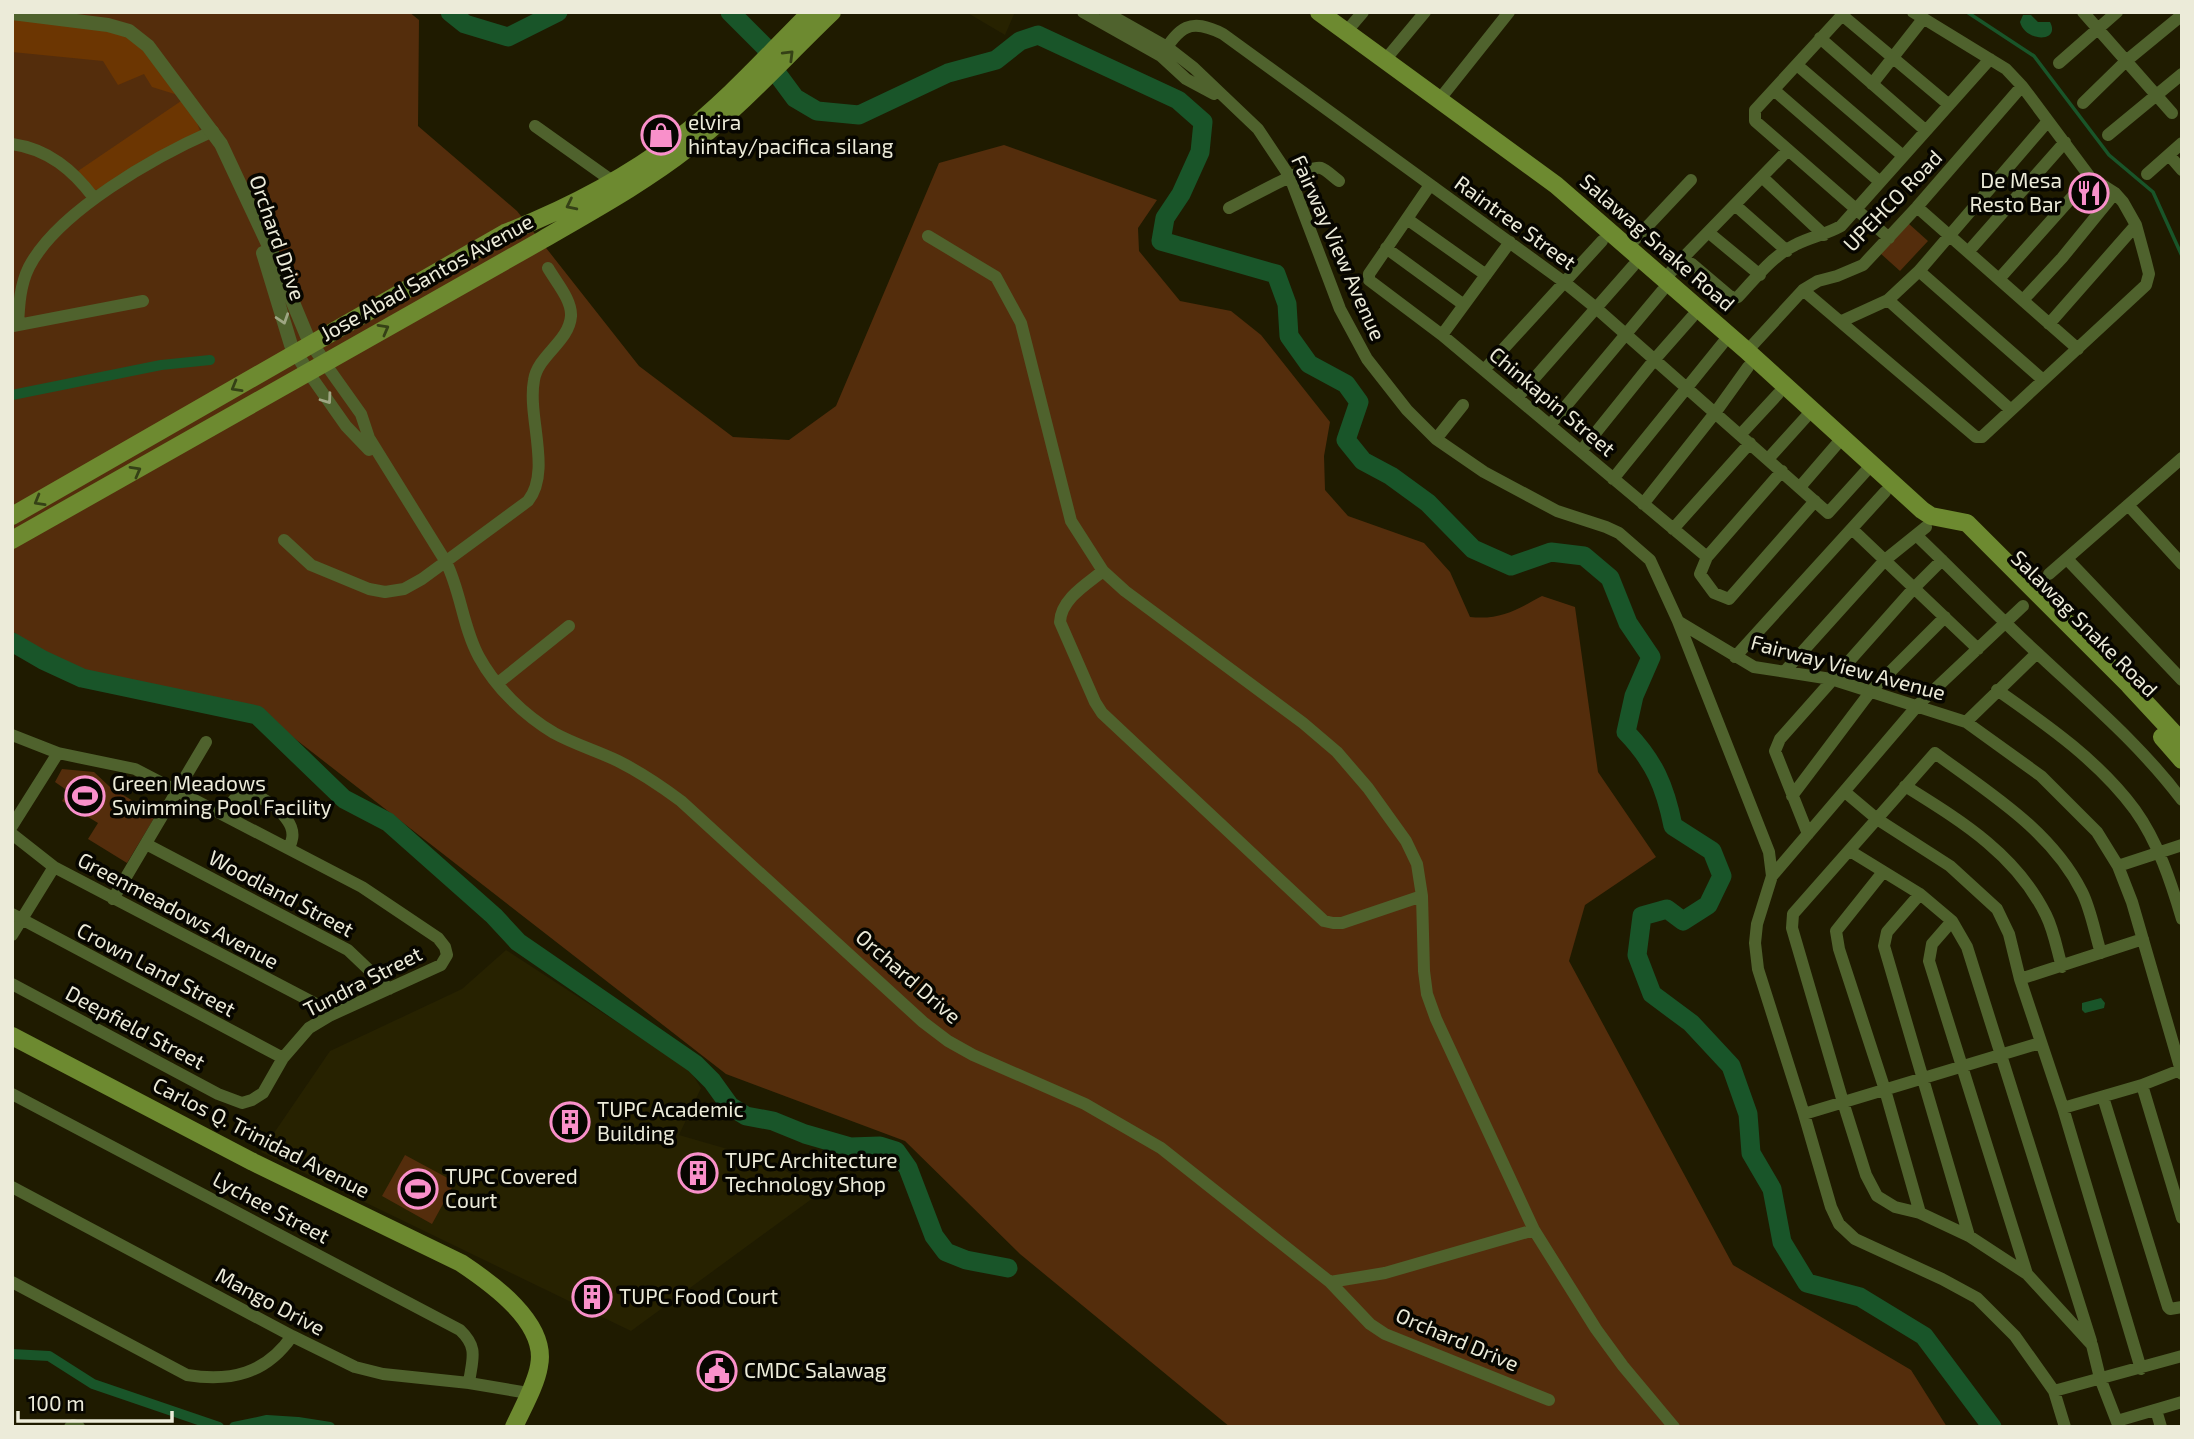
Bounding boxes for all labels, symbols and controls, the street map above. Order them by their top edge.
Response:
one-way arrow [781,50,794,63]
place label: elvira hintay/pacifica silang [688,109,894,158]
shop icon: elvira hintay/pacifica silang [640,114,682,156]
street label: UPEHCO Road [1837,144,1946,256]
street label: Fairway View Avenue [1287,151,1392,344]
place label: De Mesa Resto Bar [1970,167,2063,216]
street label: Salawag Snake Road [1576,168,1740,316]
street label: Raintree Street [1450,169,1581,274]
street label: Orchard Drive [245,172,312,303]
restaurant icon: De Mesa Resto Bar [2068,172,2110,214]
one-way arrow [566,196,578,210]
street label: Jose Abad Santos Avenue [316,208,537,346]
one-way arrow [275,312,289,324]
one-way arrow [377,324,389,337]
street label: Chinkapin Street [1485,341,1621,461]
one-way arrow [231,379,243,392]
one-way arrow [319,391,331,404]
one-way arrow [129,466,141,479]
one-way arrow [34,493,46,506]
street label: Salawag Snake Road [2007,545,2163,701]
street label: Fairway View Avenue [1748,629,1948,705]
place label: Green Meadows Swimming Pool Facility [112,770,332,819]
sports icon: Green Meadows Swimming Pool Facility [64,775,106,817]
street label: Woodland Street [205,844,358,941]
street label: Greenmeadows Avenue [74,846,283,973]
street label: Crown Land Street [73,916,240,1021]
street label: Orchard Drive [851,923,967,1028]
street label: Tundra Street [299,940,426,1021]
street label: Deepfield Street [62,979,210,1074]
street label: Carlos Q. Trinidad Avenue [149,1071,374,1203]
place label: TUPC Academic Building [597,1096,744,1145]
building icon: TUPC Academic Building [549,1101,591,1143]
place label: TUPC Architecture Technology Shop [725,1147,898,1196]
building icon: TUPC Architecture Technology Shop [677,1152,719,1194]
place label: TUPC Covered Court [445,1163,578,1212]
street label: Lychee Street [209,1165,334,1248]
sports icon: TUPC Covered Court [397,1168,439,1210]
street label: Mango Drive [212,1261,330,1340]
building icon: TUPC Food Court [571,1276,613,1318]
place label: TUPC Food Court [619,1283,778,1308]
street label: Orchard Drive [1392,1302,1523,1376]
public building icon: CMDC Salawag [696,1350,738,1392]
place label: CMDC Salawag [744,1357,887,1382]
scale bar [18,1380,172,1424]
text: 100 m [28,1390,85,1415]

